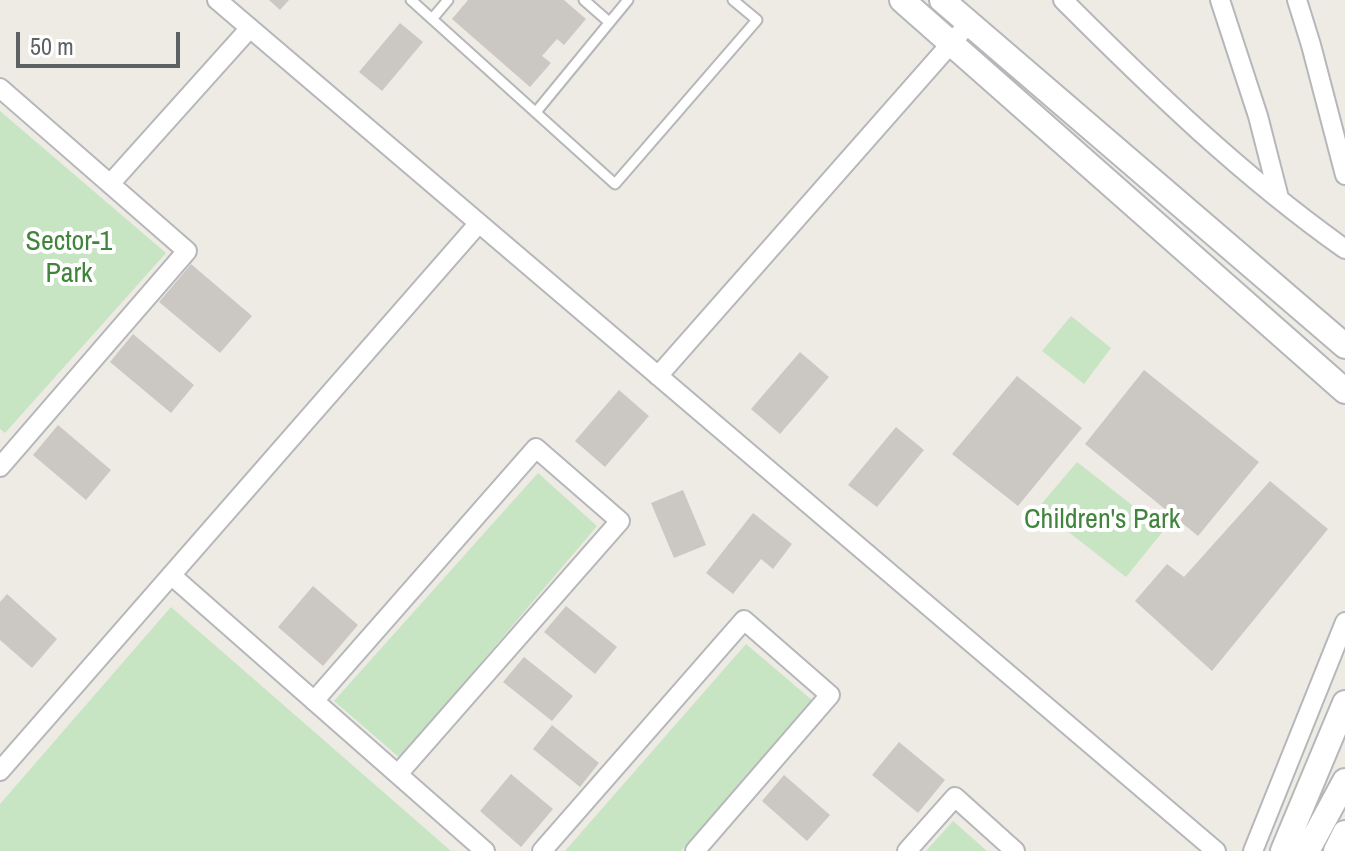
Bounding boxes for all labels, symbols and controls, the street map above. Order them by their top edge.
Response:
scale bar [20,16,184,66]
text: 50 m [30,30,74,62]
park label: Sector-1 Park [26,225,112,291]
park label: Children's Park [1024,503,1180,537]

